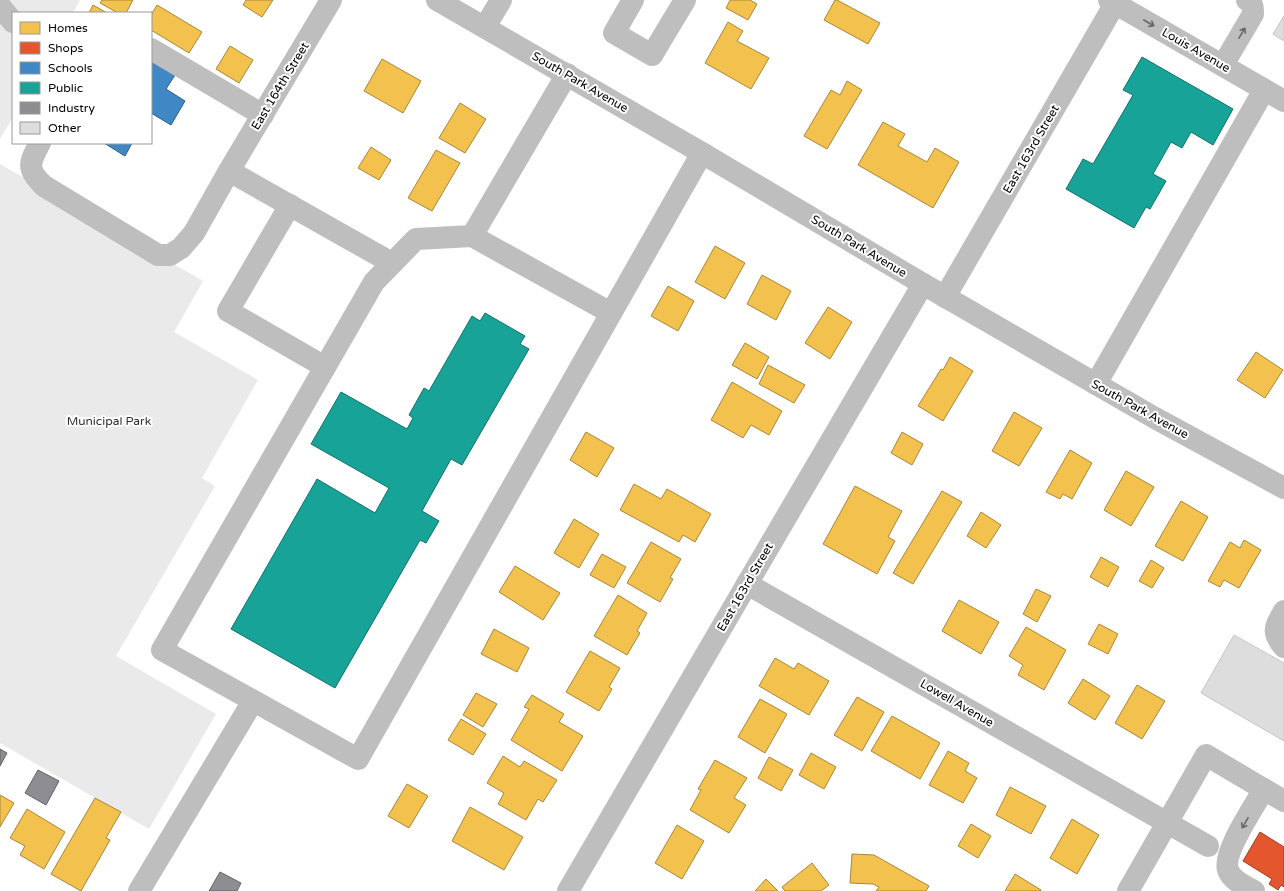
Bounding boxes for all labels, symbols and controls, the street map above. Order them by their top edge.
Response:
legend [12,12,152,144]
one-way arrow [1143,20,1155,28]
text: Homes [48,21,88,35]
street label: Louis Avenue [1159,25,1233,75]
one-way arrow [1239,27,1247,39]
street label: East 164th Street [248,39,312,132]
text: Shops [48,41,83,55]
street label: South Park Avenue [529,49,631,115]
text: Schools [48,61,93,75]
text: Public [48,81,83,95]
text: Industry [48,101,95,115]
street label: East 163rd Street [1000,102,1062,196]
text: Other [48,121,81,135]
street label: South Park Avenue [809,212,909,280]
street label: South Park Avenue [1089,377,1191,442]
park label: Municipal Park [67,414,152,428]
street label: East 163rd Street [714,540,776,634]
street label: Lowell Avenue [918,676,996,730]
one-way arrow [1240,817,1248,829]

